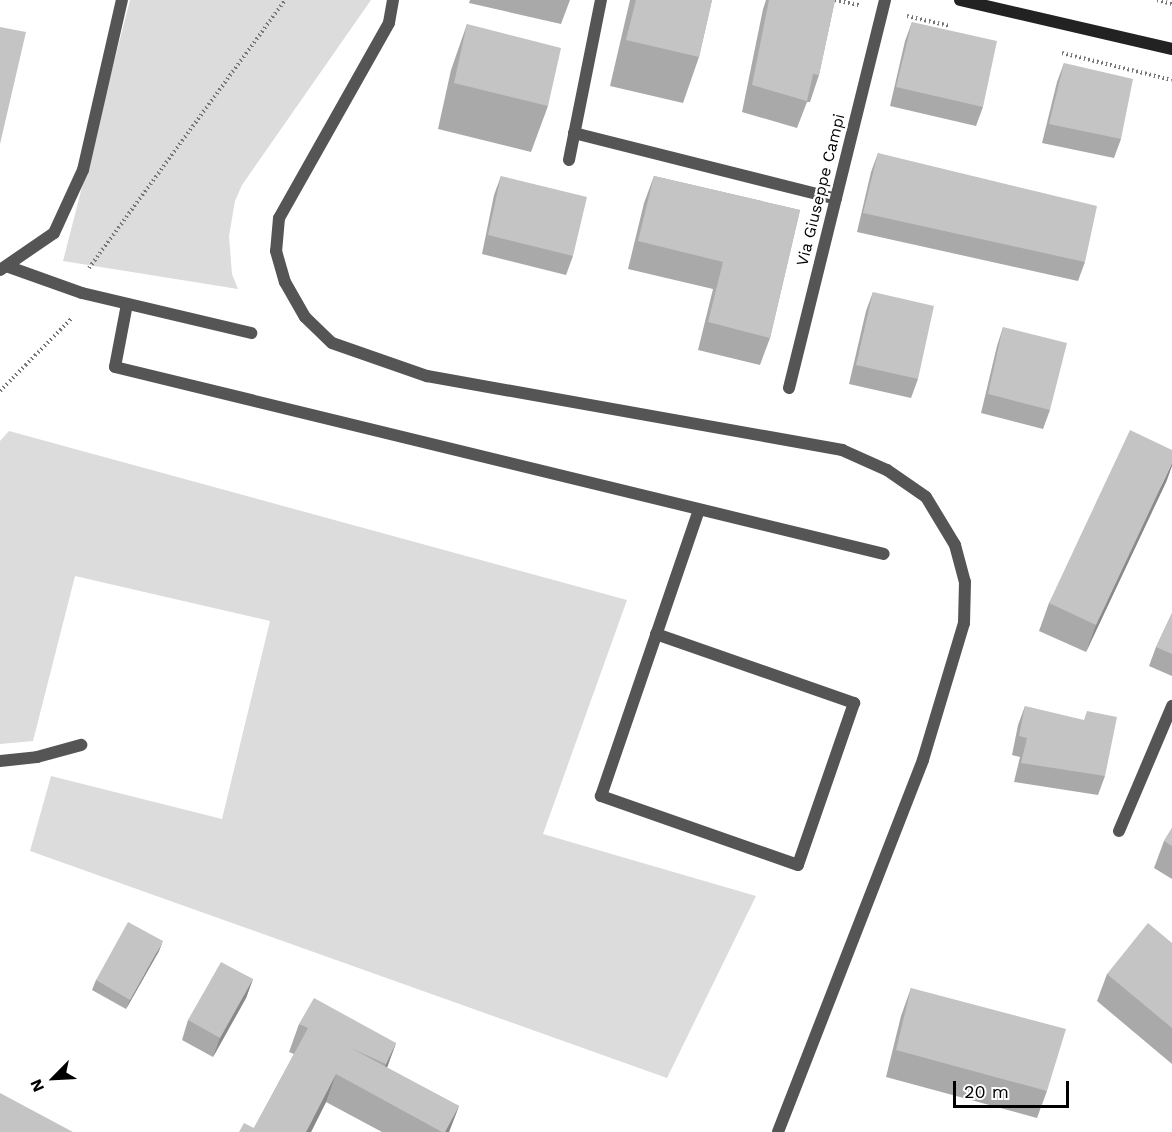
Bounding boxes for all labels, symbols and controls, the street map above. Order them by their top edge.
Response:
street label: Via Giuseppe Campi [793,112,849,268]
north arrow [24,1048,84,1108]
scale bar [956,1069,1072,1107]
text: N [26,1076,48,1095]
text: 20 m [964,1081,1009,1102]

